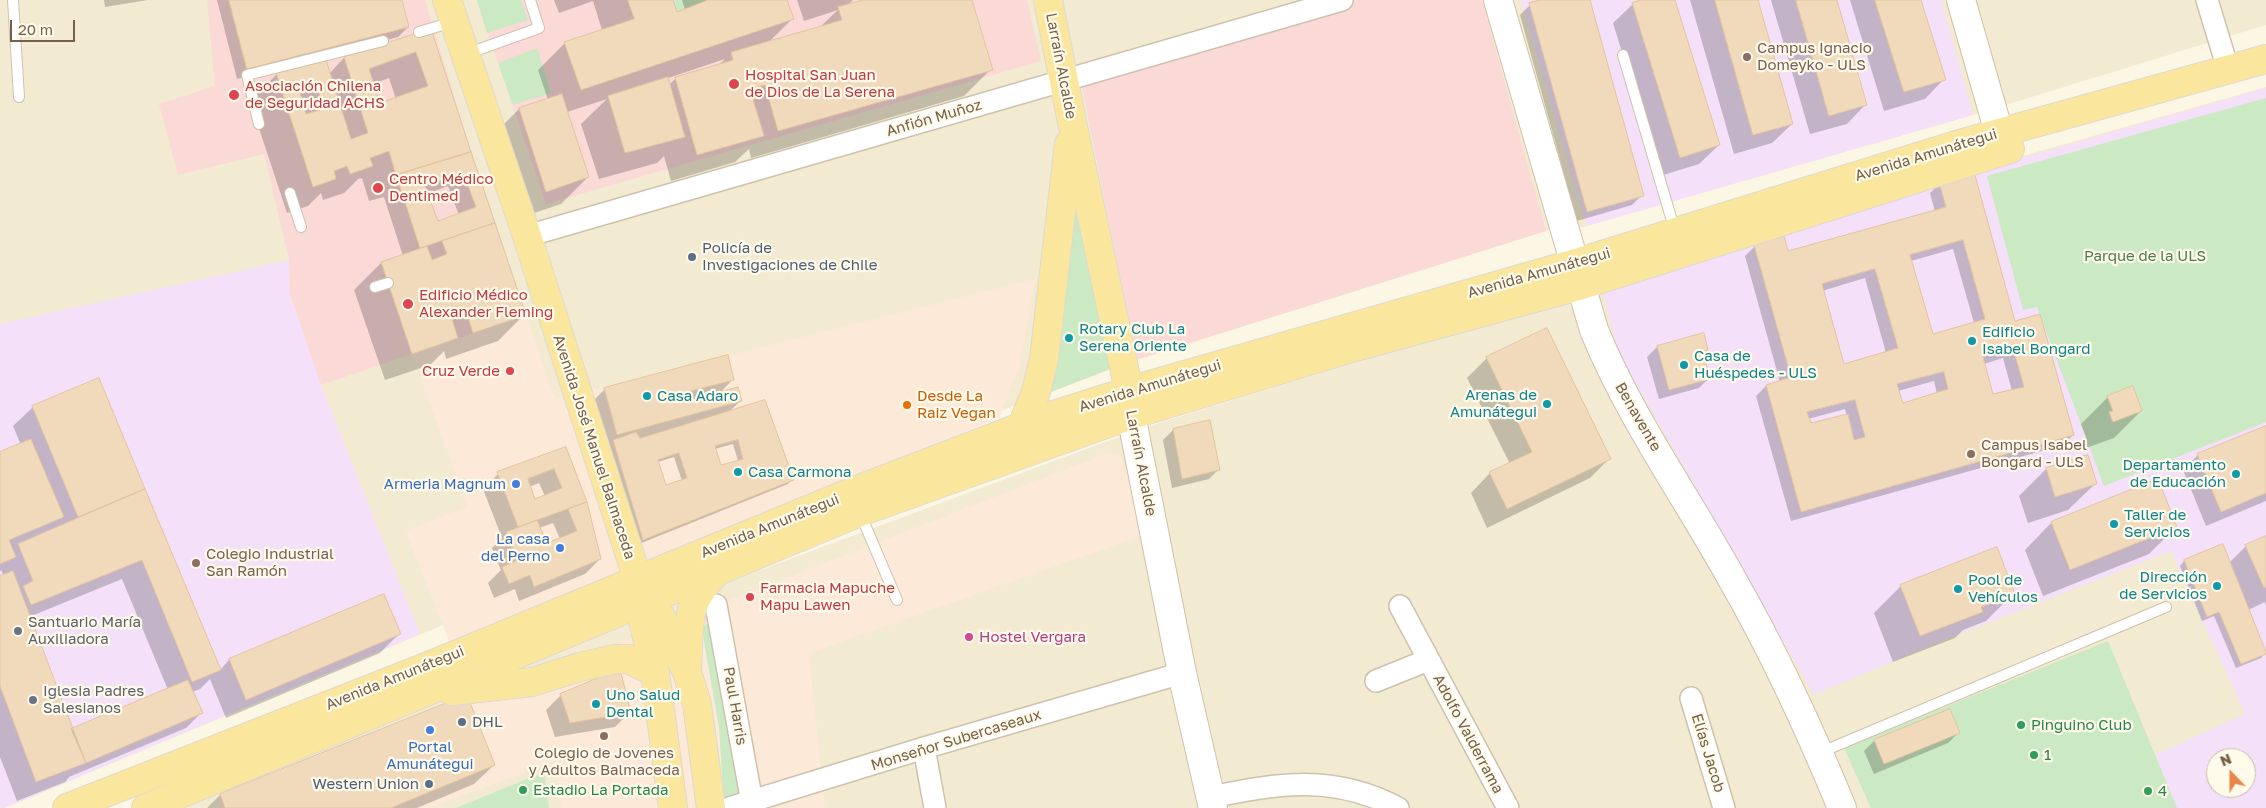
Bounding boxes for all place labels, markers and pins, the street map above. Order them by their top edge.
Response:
place label: Campus Ignacio Domeyko - ULS [1757,39,1872,74]
marker: Campus Ignacio Domeyko - ULS [1741,51,1753,63]
place label: Hospital San Juan de Dios de La Serena [745,66,895,101]
place label: Asociación Chilena de Seguridad ACHS [245,77,385,112]
marker: Hospital San Juan de Dios de La Serena [727,77,741,91]
marker: Asociación Chilena de Seguridad ACHS [227,88,241,102]
place label: Centro Médico Dentimed [389,170,493,205]
marker: Centro Médico Dentimed [371,181,385,195]
place label: Policía de Investigaciones de Chile [702,239,877,274]
marker: Policía de Investigaciones de Chile [686,251,698,263]
place label: Edificio Médico Alexander Fleming [419,286,553,321]
marker: Edificio Médico Alexander Fleming [401,297,415,311]
place label: Rotary Club La Serena Oriente [1079,320,1187,355]
place label: Edificio Isabel Bongard [1982,323,2091,358]
marker: Rotary Club La Serena Oriente [1063,332,1075,344]
marker: Edificio Isabel Bongard [1966,335,1978,347]
place label: Casa de Huéspedes - ULS [1694,347,1817,382]
marker: Casa de Huéspedes - ULS [1678,359,1690,371]
place label: Cruz Verde [422,362,500,380]
marker: Cruz Verde [504,365,516,377]
place label: Arenas de Amunátegui [1450,386,1537,421]
place label: Casa Adaro [657,387,738,405]
place label: Desde La Raiz Vegan [917,387,996,422]
marker: Casa Adaro [641,390,653,402]
marker: Arenas de Amunátegui [1541,398,1553,410]
marker: Desde La Raiz Vegan [901,399,913,411]
place label: Campus Isabel Bongard - ULS [1981,436,2087,471]
marker: Campus Isabel Bongard - ULS [1965,448,1977,460]
place label: Departamento de Educación [2122,456,2226,491]
place label: Casa Carmona [748,463,851,481]
marker: Casa Carmona [732,466,744,478]
marker: Departamento de Educación [2230,468,2242,480]
place label: Armeria Magnum [384,475,506,493]
marker: Armeria Magnum [510,478,522,490]
place label: Taller de Servicios [2124,506,2190,541]
marker: Taller de Servicios [2108,518,2120,530]
place label: La casa del Perno [481,530,550,565]
marker: La casa del Perno [554,542,566,554]
place label: Colegio Industrial San Ramón [206,545,334,580]
marker: Colegio Industrial San Ramón [190,557,202,569]
place label: Dirección de Servicios [2119,568,2207,603]
place label: Pool de Vehículos [1968,571,2038,606]
place label: Farmacia Mapuche Mapu Lawen [760,579,895,614]
marker: Dirección de Servicios [2211,580,2223,592]
marker: Pool de Vehículos [1952,583,1964,595]
marker: Farmacia Mapuche Mapu Lawen [744,591,756,603]
place label: Santuario María Auxiliadora [28,613,141,648]
marker: Santuario María Auxiliadora [12,625,24,637]
place label: Hostel Vergara [979,628,1086,646]
marker: Hostel Vergara [963,631,975,643]
place label: Iglesia Padres Salesianos [43,682,144,717]
place label: Uno Salud Dental [606,686,680,721]
marker: Iglesia Padres Salesianos [27,694,39,706]
marker: Uno Salud Dental [590,698,602,710]
place label: DHL [472,713,502,731]
marker: DHL [456,716,468,728]
place label: Pinguino Club [2031,716,2132,734]
marker: Pinguino Club [2015,719,2027,731]
marker: Portal Amunátegui [424,724,436,736]
marker: Colegio de Jovenes y Adultos Balmaceda [598,730,610,742]
place label: Portal Amunátegui [387,738,473,773]
place label: Colegio de Jovenes y Adultos Balmaceda [528,744,680,779]
place label: 1 [2044,746,2051,764]
marker: 1 [2028,749,2040,761]
place label: Western Union [313,775,419,793]
marker: Western Union [423,778,435,790]
place label: Estadio La Portada [533,781,668,799]
place label: 4 [2158,782,2167,800]
marker: Estadio La Portada [517,784,529,796]
marker: 4 [2142,785,2154,797]

